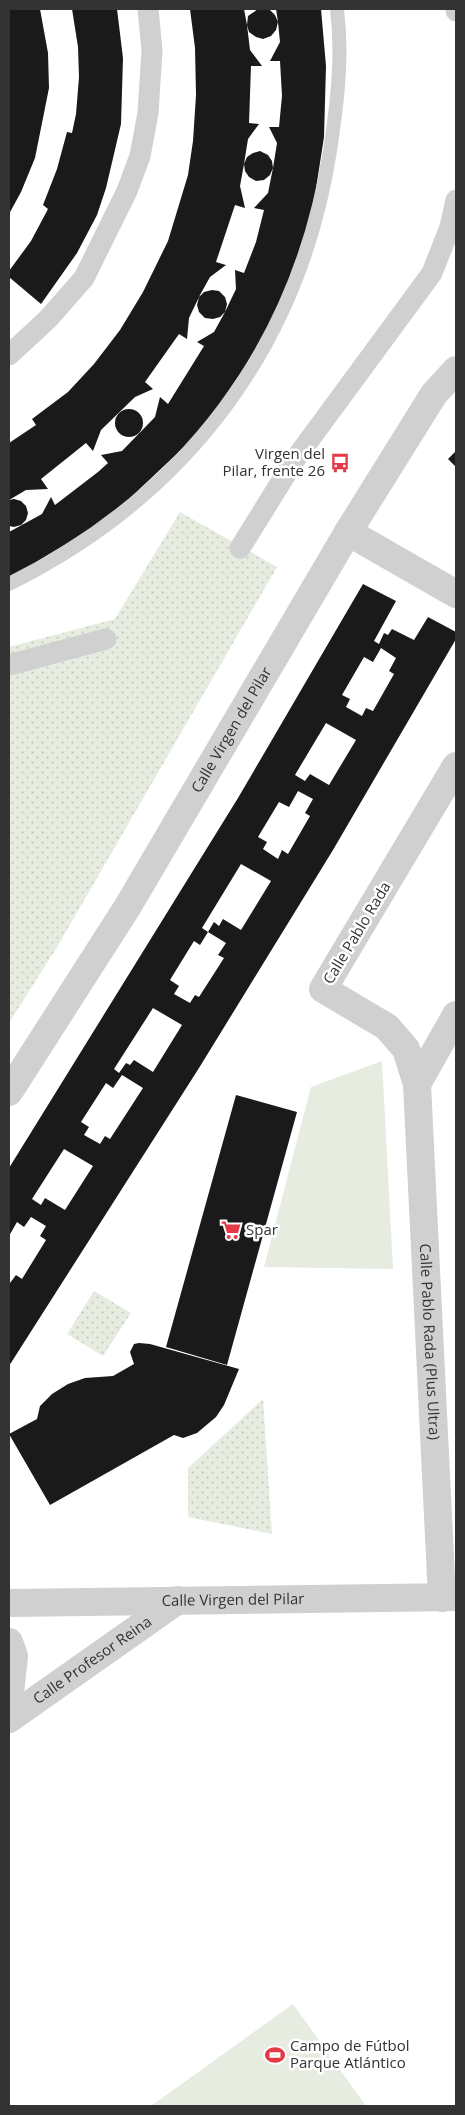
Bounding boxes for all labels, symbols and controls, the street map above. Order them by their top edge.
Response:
place label: Virgen del Pilar, frente 26 [223,443,325,480]
bus stop icon: Virgen del Pilar, frente 26 [329,452,351,474]
street label: Calle Virgen del Pilar [186,663,275,796]
street label: Calle Pablo Rada [318,878,395,987]
supermarket icon: Spar [220,1219,242,1241]
place label: Spar [246,1219,278,1239]
street label: Calle Pablo Rada (Plus Ultra) [416,1243,445,1440]
street label: Calle Virgen del Pilar [161,1588,304,1610]
street label: Calle Profesor Reina [29,1611,155,1708]
place label: Campo de Fútbol Parque Atlántico [290,2035,410,2072]
sports icon: Campo de Fútbol Parque Atlántico [264,2044,286,2066]

